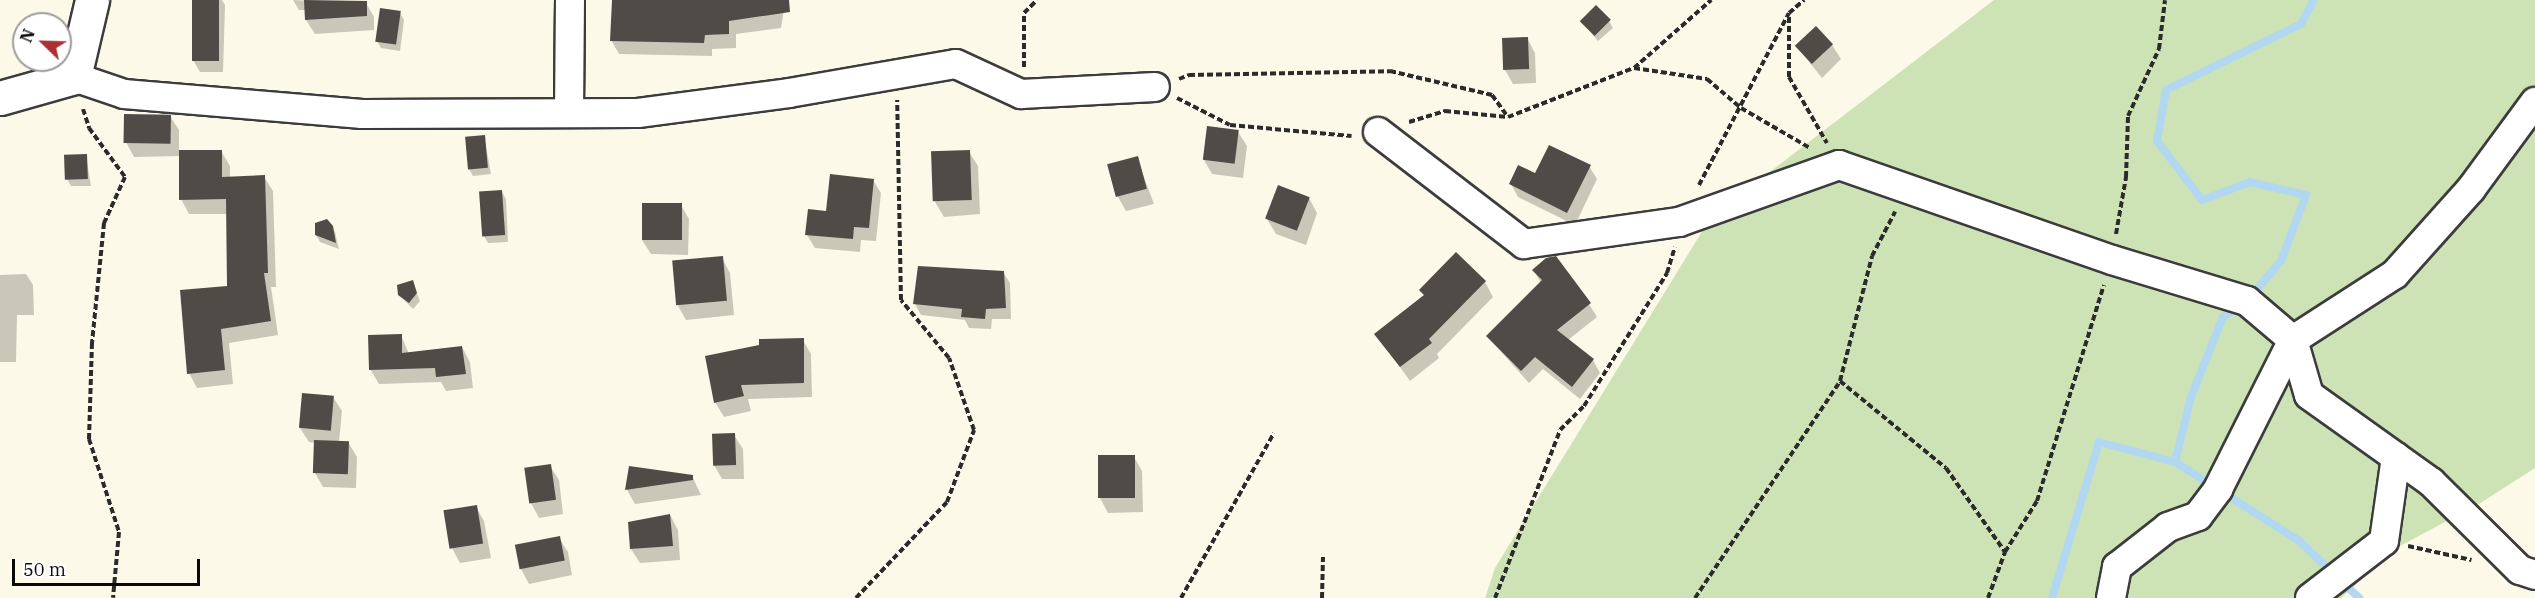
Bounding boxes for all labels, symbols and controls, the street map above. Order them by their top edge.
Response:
north arrow [12,12,72,72]
text: N [16,26,39,45]
scale bar [15,547,202,585]
text: 50 m [23,558,66,581]

